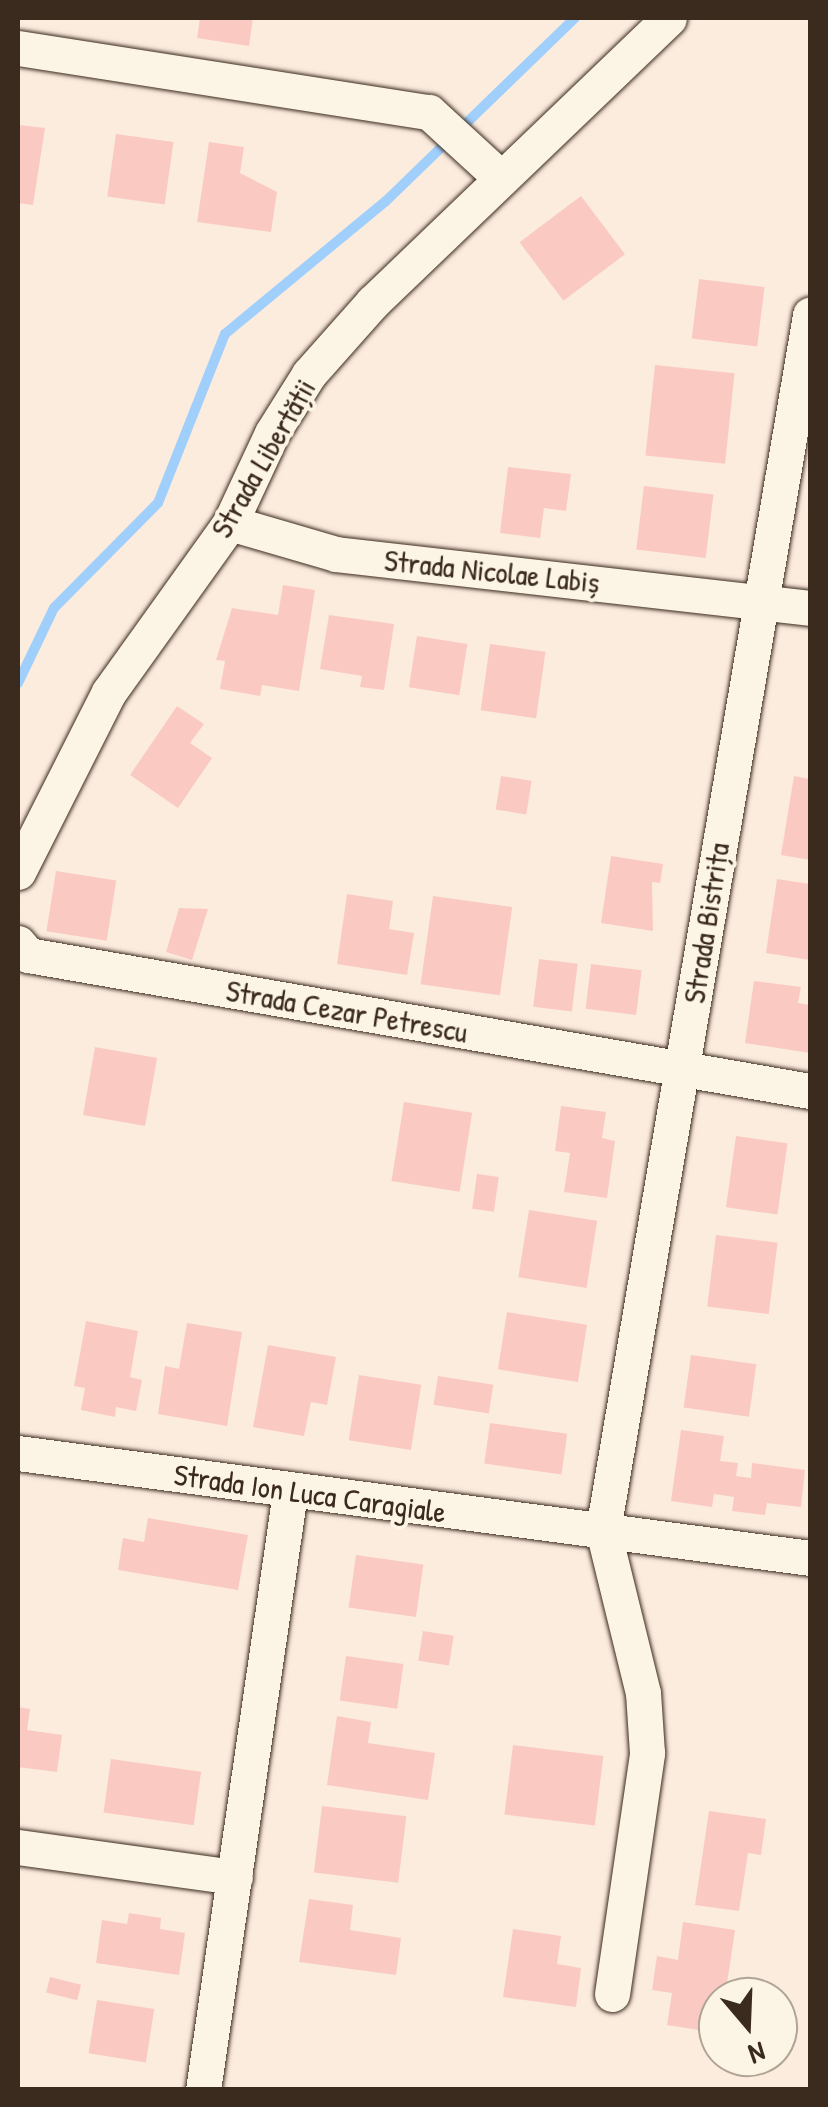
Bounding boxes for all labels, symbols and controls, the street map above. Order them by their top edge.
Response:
street label: Strada Libertății [203,372,323,544]
street label: Strada Nicolae Labiș [383,542,601,600]
street label: Strada Bistrița [676,840,736,1006]
street label: Strada Cezar Petrescu [223,972,471,1050]
street label: Strada Ion Luca Caragiale [172,1456,448,1530]
north arrow [698,1977,798,2077]
text: N [744,2033,770,2074]

